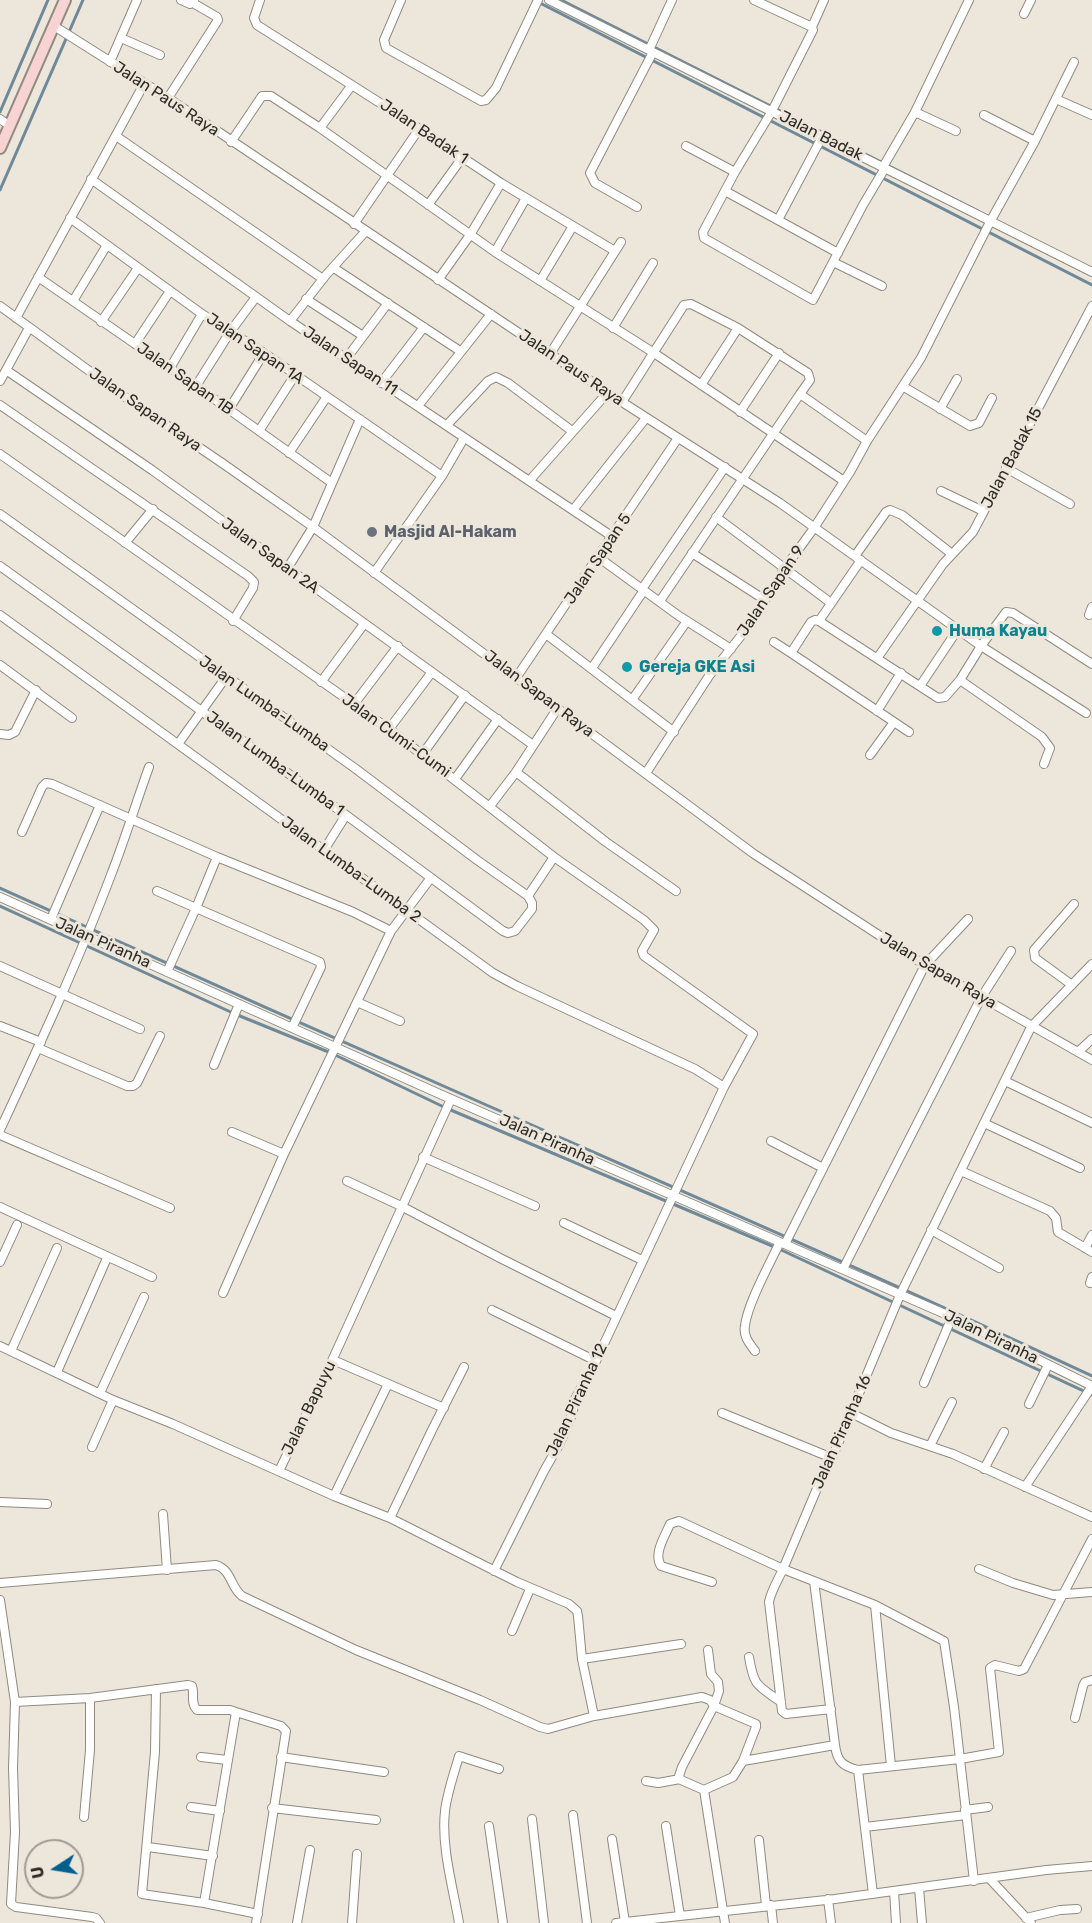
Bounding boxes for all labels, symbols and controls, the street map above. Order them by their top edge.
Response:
street label: Jalan Paus Raya [109,58,223,140]
street label: Jalan Badak 1 [376,95,472,169]
street label: Jalan Badak [776,107,866,165]
street label: Jalan Sapan 1A [203,309,307,389]
street label: Jalan Sapan 11 [299,322,401,400]
street label: Jalan Paus Raya [515,326,627,410]
street label: Jalan Sapan 1B [133,339,237,419]
street label: Jalan Sapan Raya [85,364,205,456]
street label: Jalan Badak 15 [977,404,1047,512]
street label: Jalan Sapan 5 [561,510,635,608]
street label: Jalan Sapan 2A [217,514,323,598]
place label: Masjid Al-Hakam [384,522,517,542]
marker: Masjid Al-Hakam [365,525,379,539]
street label: Jalan Sapan 9 [734,542,808,640]
place label: Huma Kayau [949,621,1047,641]
marker: Huma Kayau [930,624,944,638]
street label: Jalan Sapan Raya [480,646,598,742]
street label: Jalan Lumba-Lumba [195,652,333,756]
place label: Gereja GKE Asi [639,657,755,677]
marker: Gereja GKE Asi [620,660,634,674]
street label: Jalan Cumi-Cumi [338,690,454,782]
street label: Jalan Lumba-Lumba 1 [202,708,348,820]
street label: Jalan Lumba-Lumba 2 [277,813,425,927]
street label: Jalan Piranha [52,913,154,973]
street label: Jalan Sapan Raya [876,929,1000,1013]
street label: Jalan Piranha [496,1110,598,1170]
street label: Jalan Piranha [941,1306,1041,1368]
street label: Jalan Piranha 12 [542,1340,612,1460]
street label: Jalan Bapuyu [278,1358,340,1458]
street label: Jalan Piranha 16 [808,1372,876,1492]
north arrow [24,1839,84,1899]
text: U [27,1865,48,1880]

